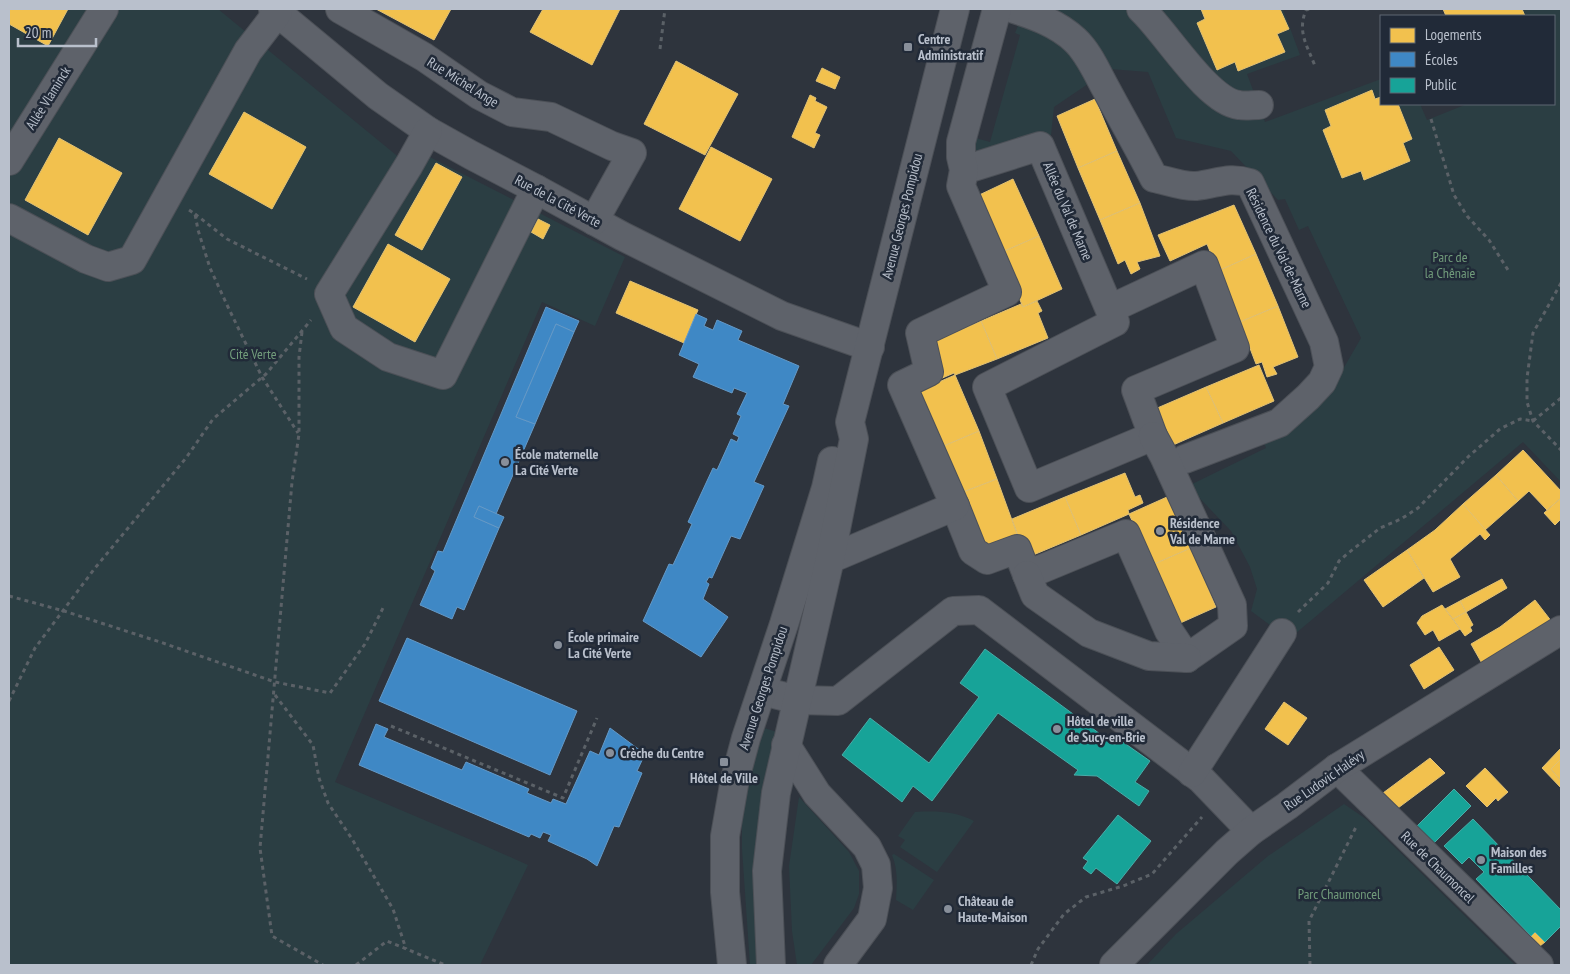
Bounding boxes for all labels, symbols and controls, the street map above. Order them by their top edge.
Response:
scale bar [18,15,95,47]
legend [1380,15,1555,105]
text: 20 m [25,23,51,42]
text: Logements [1425,25,1481,44]
place label: Centre Administratif [917,30,984,64]
marker: Centre Administratif [902,41,914,53]
text: Écoles [1425,50,1458,69]
street label: Rue Michel Ange [424,53,502,111]
street label: Allée Vlaminck [21,63,75,133]
text: Public [1425,75,1457,94]
street label: Avenue Georges Pompidou [878,151,926,281]
street label: Allée du Val de Marne [1039,159,1097,263]
street label: Rue de la Cité Verte [512,171,604,231]
street label: Résidence du Val-de-Marne [1242,185,1316,311]
park label: Parc de la Chênaie [1425,248,1476,282]
park label: Cité Verte [230,345,277,363]
place label: École maternelle La Cité Verte [515,445,599,479]
marker: École maternelle La Cité Verte [499,456,511,468]
place label: Résidence Val de Marne [1169,514,1235,548]
marker: Résidence Val de Marne [1154,525,1166,537]
street label: Avenue Georges Pompidou [735,624,791,752]
place label: École primaire La Cité Verte [568,628,639,662]
marker: École primaire La Cité Verte [552,639,564,651]
place label: Hôtel de ville de Sucy-en-Brie [1067,712,1146,746]
marker: Hôtel de ville de Sucy-en-Brie [1051,723,1063,735]
place label: Crèche du Centre [620,744,704,762]
street label: Rue Ludovic Halévy [1280,745,1368,814]
marker: Crèche du Centre [604,747,616,759]
marker: Hôtel de Ville [718,756,730,768]
place label: Hôtel de Ville [690,769,758,787]
street label: Rue de Chaumoncel [1397,827,1479,907]
place label: Maison des Familles [1491,843,1547,877]
marker: Maison des Familles [1475,854,1487,866]
park label: Parc Chaumoncel [1298,885,1381,903]
place label: Château de Haute-Maison [958,892,1027,926]
marker: Château de Haute-Maison [942,903,954,915]

